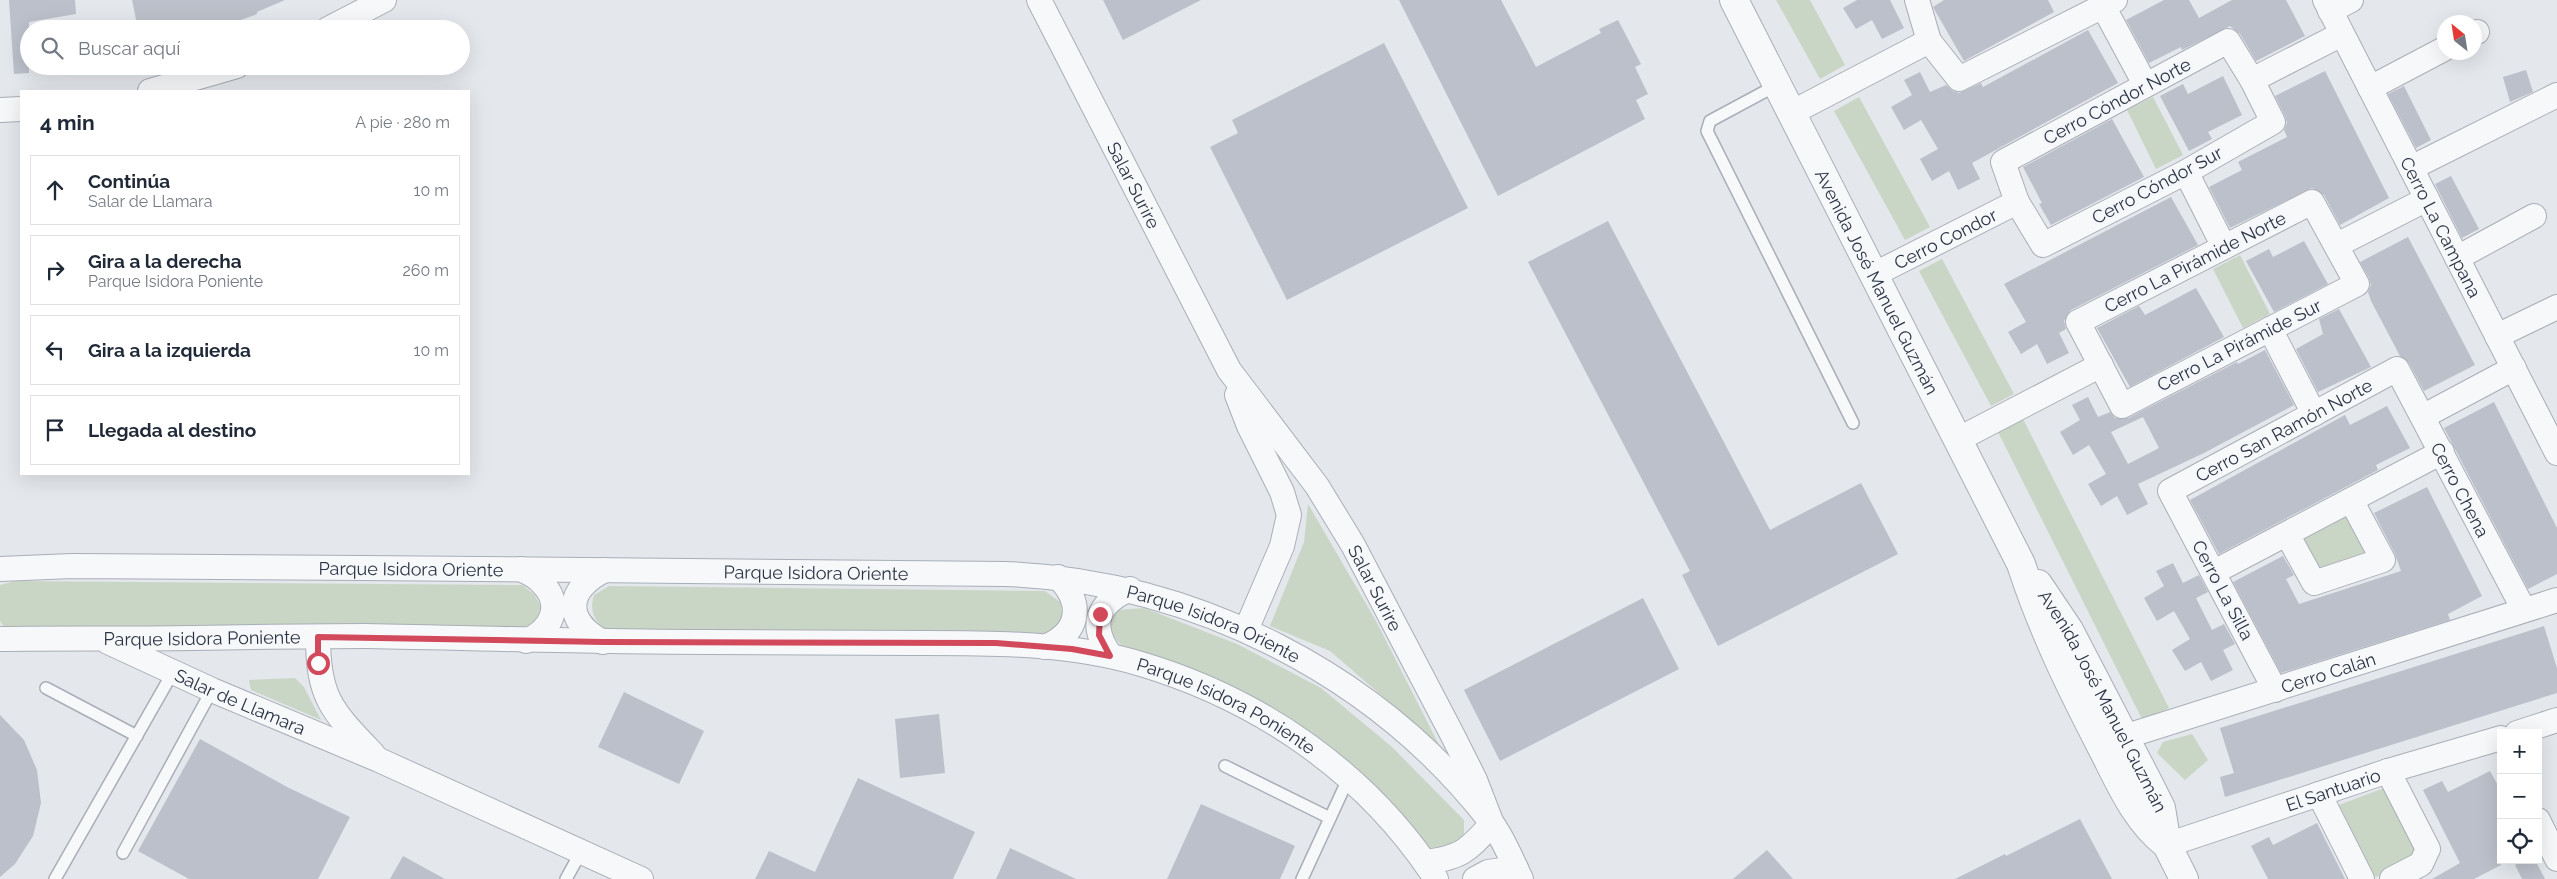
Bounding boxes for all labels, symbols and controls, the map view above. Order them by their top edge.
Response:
north arrow [2437,15,2482,60]
search box [20,20,470,75]
icon: search [38,34,66,62]
text: Buscar aquí [78,37,180,59]
street label: Cerro Cóndor Norte [2040,53,2195,149]
text: 4 min [40,110,95,135]
text: A pie · 280 m [355,113,450,132]
street label: Salar Surire [1103,138,1165,232]
street label: Cerro Cóndor Sur [2088,142,2226,228]
street label: Cerro La Campana [2396,153,2486,301]
street label: Avenida José Manuel Guzmán [1811,166,1943,398]
text: Continúa [88,170,170,192]
icon: ahead [41,176,69,204]
text: 10 m [414,181,449,200]
text: Salar de Llamara [88,192,212,211]
street label: Cerro Condor [1890,203,2001,273]
street label: Cerro La Pirámide Norte [2101,207,2290,317]
text: Gira a la derecha [88,250,242,272]
icon: right [41,256,69,284]
text: 260 m [402,261,449,280]
text: Parque Isidora Poniente [88,272,263,291]
street label: Cerro La Pirámide Sur [2153,294,2325,396]
icon: left [41,336,69,364]
text: Gira a la izquierda [88,339,251,361]
text: 10 m [414,341,449,360]
street label: Cerro San Ramón Norte [2192,374,2376,486]
icon: arrive [41,416,69,444]
text: Llegada al destino [88,419,256,441]
street label: Cerro Chena [2427,439,2494,541]
street label: Cerro La Silla [2188,537,2258,643]
street label: Salar Surire [1344,541,1407,635]
street label: Parque Isidora Oriente [318,557,504,580]
street label: Parque Isidora Oriente [723,561,909,584]
street label: Parque Isidora Oriente [1125,580,1304,667]
street label: Avenida José Manuel Guzmán [2034,586,2172,815]
route end [1089,603,1112,626]
street label: Parque Isidora Poniente [103,626,301,649]
street label: Cerro Calán [2278,648,2378,697]
route start [307,652,330,675]
street label: Parque Isidora Poniente [1135,653,1320,758]
street label: Salar de Llamara [172,664,309,739]
map controls [2497,729,2542,864]
button: + [2497,729,2542,774]
street label: El Santuario [2283,764,2383,815]
button: − [2497,774,2542,819]
button: locate [2497,819,2542,864]

